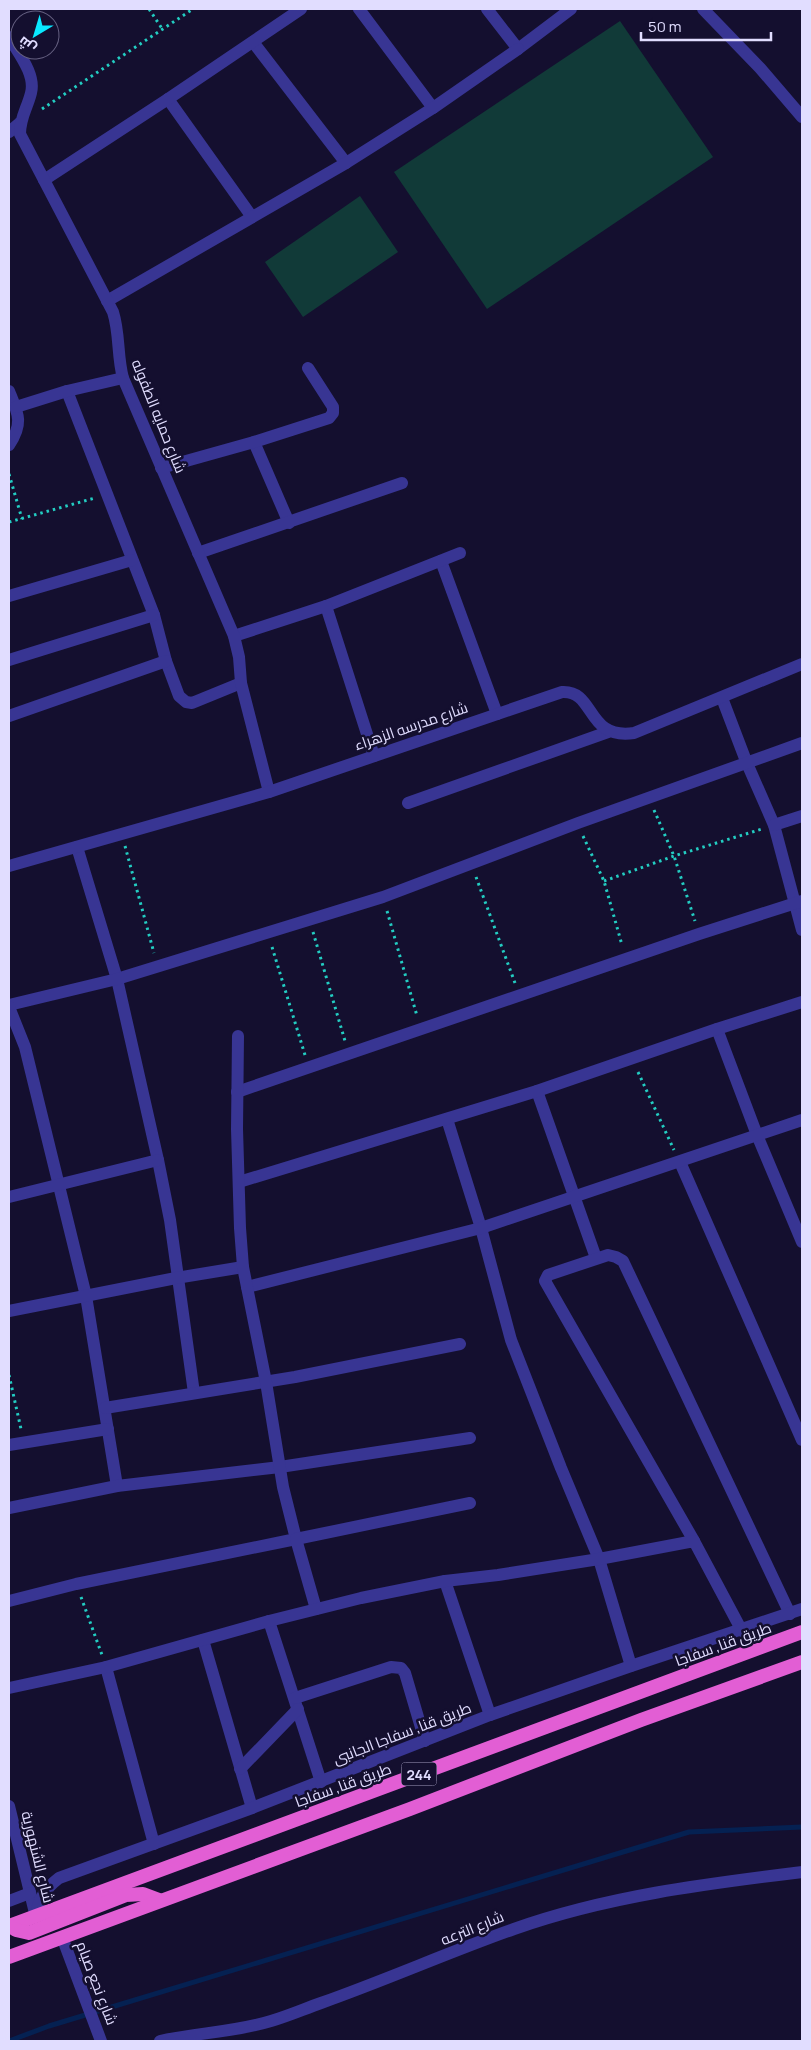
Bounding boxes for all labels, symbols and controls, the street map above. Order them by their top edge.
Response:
north arrow [10,10,60,60]
scale bar [641,10,771,42]
text: 50 m [648,16,682,37]
text: ش [14,33,40,59]
street label: شارع حمايه الطفوله [126,356,191,476]
street label: شارع مدرسه الزهراء [351,697,471,756]
street label: طريق قنا, سفاجا [672,1617,774,1671]
street label: طريق قنا, سفاجا الجانبى [330,1697,474,1769]
street label: طريق قنا, سفاجا [292,1758,394,1812]
road number: 244 [402,1762,436,1786]
street label: شارع الشنهورية [15,1809,60,1905]
street label: شارع الترعه [437,1906,507,1951]
street label: شارع نجع صيام [70,1938,123,2028]

